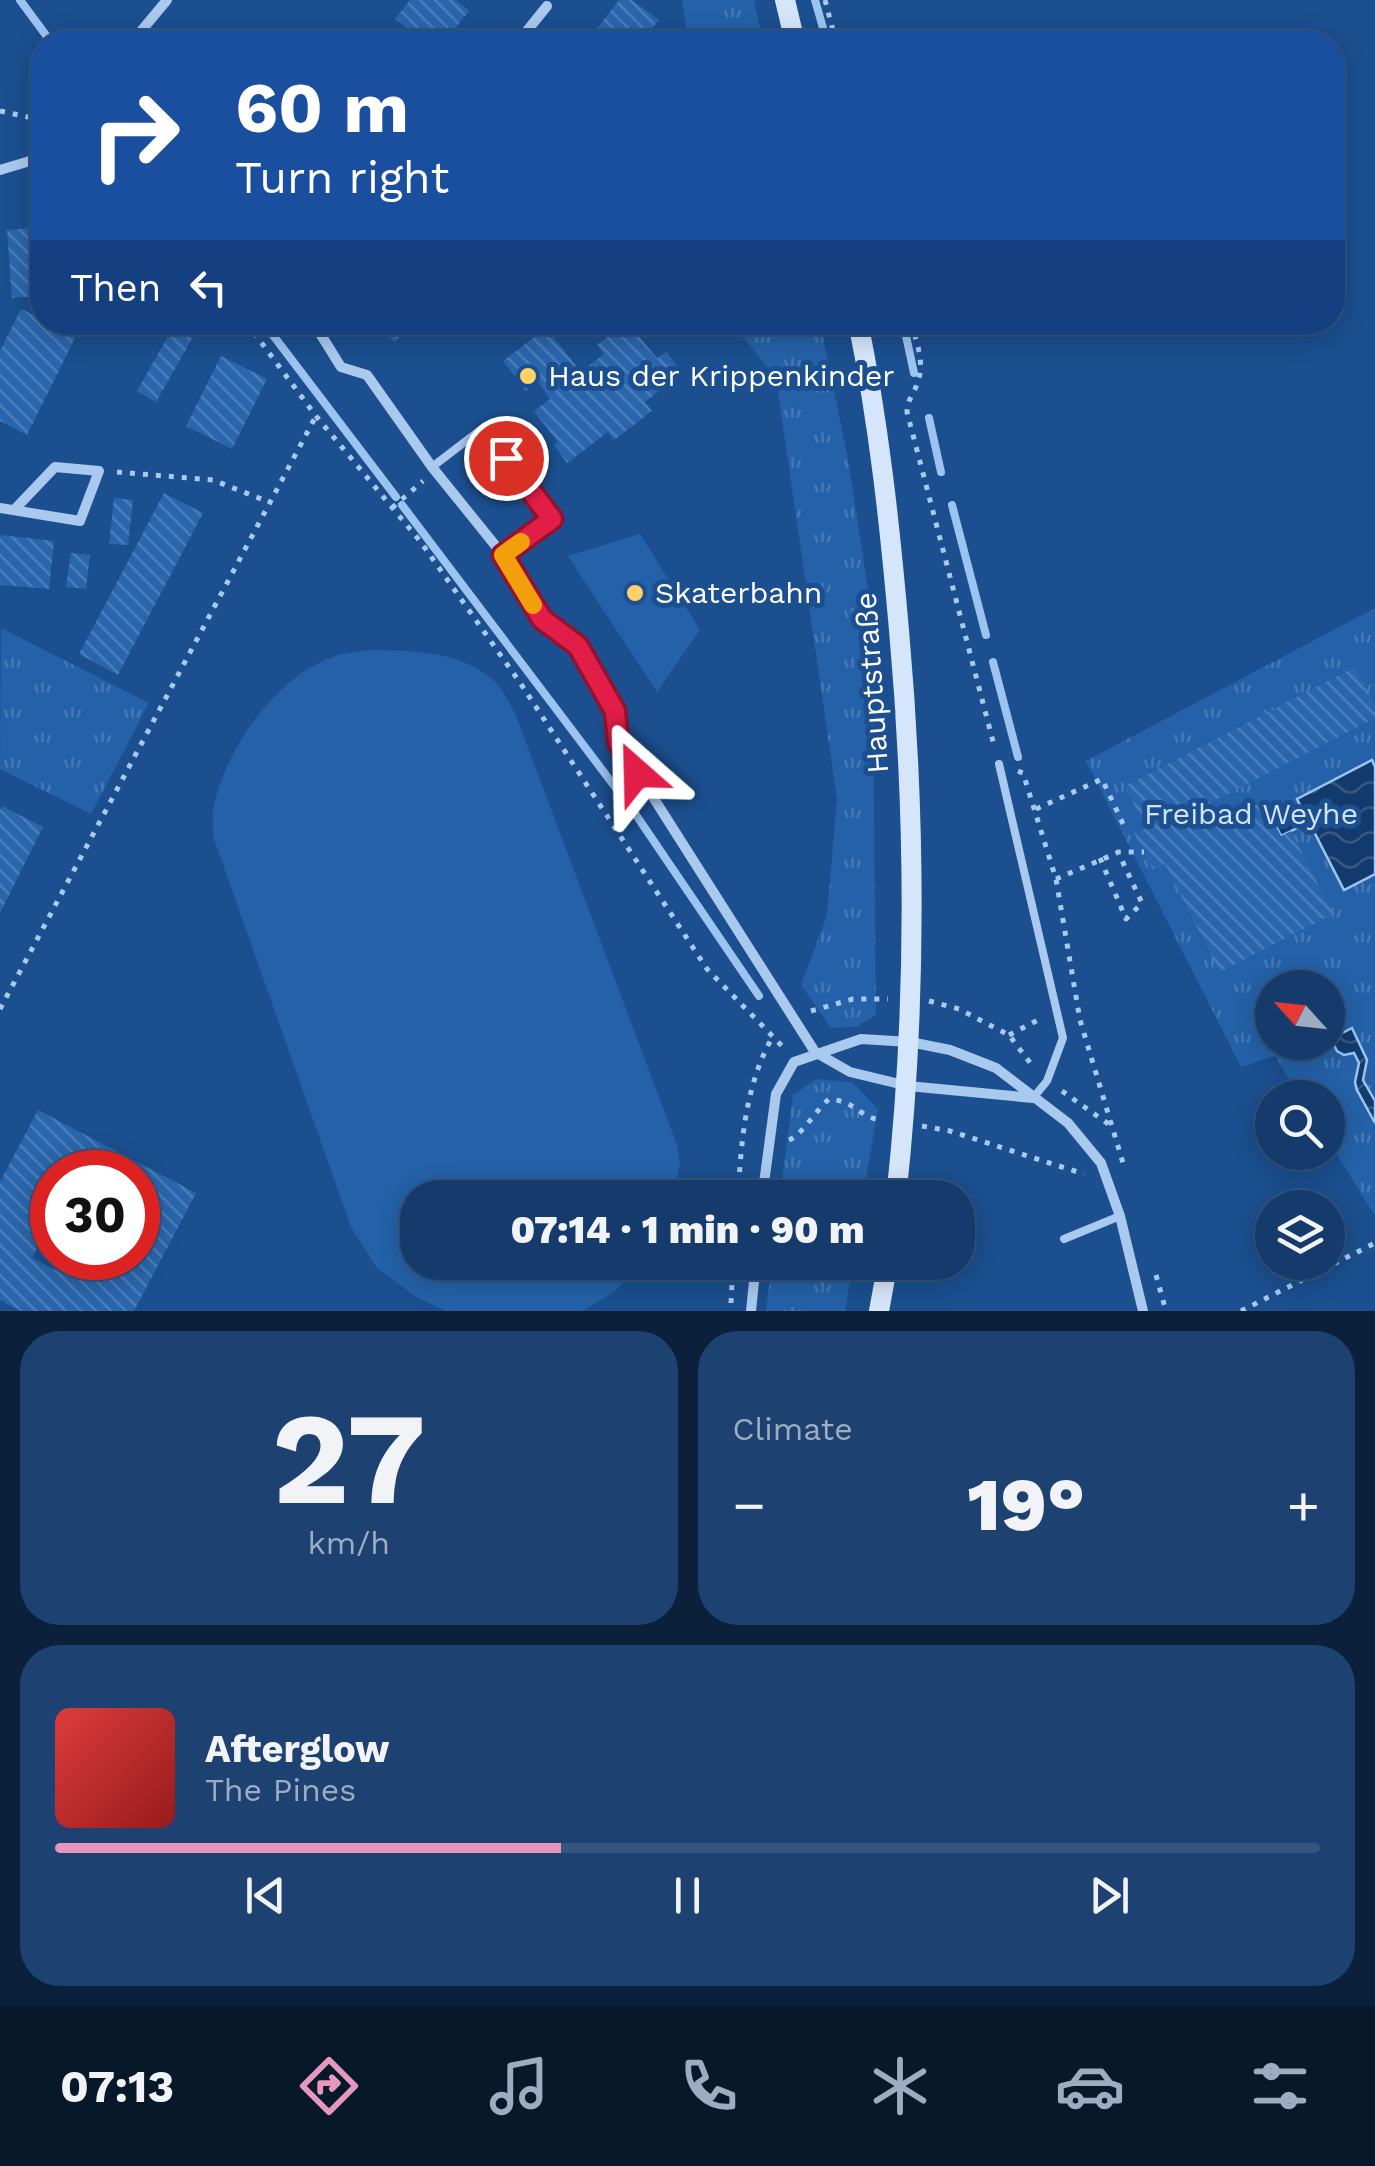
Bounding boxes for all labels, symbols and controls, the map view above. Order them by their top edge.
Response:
text: 60 m [235,67,409,149]
icon: right [70,70,200,200]
text: Turn right [235,151,449,204]
icon: left [181,260,236,315]
text: Then [70,266,161,310]
place label: Haus der Krippenkinder [548,358,895,393]
marker: Haus der Krippenkinder [517,365,539,387]
pin [464,416,549,501]
icon: arrive [479,431,534,486]
place label: Skaterbahn [655,575,822,610]
marker: Skaterbahn [624,582,646,604]
street label: Hauptstraße [848,591,895,775]
position arrow [585,721,689,825]
park label: Freibad Weyhe [1144,796,1358,831]
north arrow [1255,970,1345,1060]
map controls [1255,970,1345,1280]
button: search [1255,1080,1345,1170]
speed limit sign: 30 [30,1150,160,1280]
button: layers [1255,1190,1345,1280]
text: 07:14 · 1 min · 90 m [510,1208,865,1252]
text: 27 [272,1382,426,1535]
text: Climate [733,1410,853,1448]
text: 19° [967,1460,1085,1548]
text: − [733,1473,766,1537]
text: + [1287,1473,1320,1537]
text: km/h [308,1524,390,1562]
text: Afterglow [205,1727,390,1771]
text: The Pines [205,1771,356,1809]
icon: previous [238,1868,293,1923]
icon: pause [660,1868,715,1923]
icon: next [1082,1868,1137,1923]
icon: directions [294,2051,364,2121]
icon: music [484,2051,554,2121]
icon: phone [674,2051,744,2121]
icon: climate [865,2051,935,2121]
icon: car [1055,2051,1125,2121]
icon: filters [1245,2051,1315,2121]
text: 07:13 [60,2060,174,2113]

